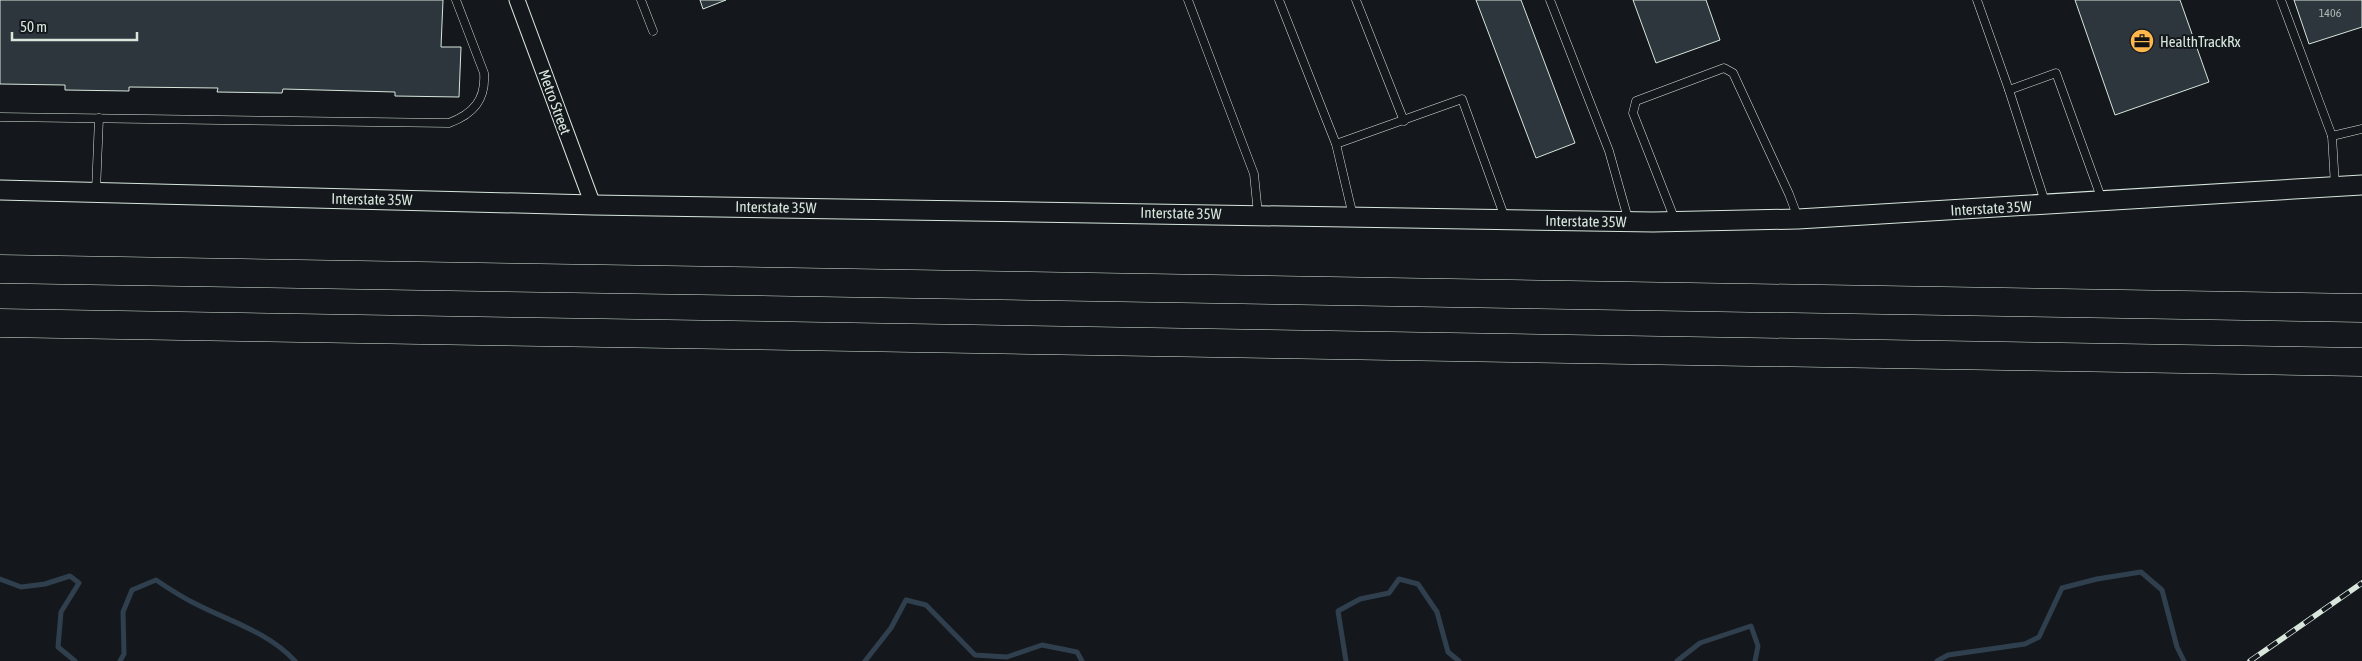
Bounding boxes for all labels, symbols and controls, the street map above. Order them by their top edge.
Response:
house number: 1406 [2319,6,2342,20]
scale bar [12,10,138,42]
text: 50 m [20,18,47,35]
office icon: HealthTrackRx [2129,28,2155,54]
place label: HealthTrackRx [2160,33,2241,50]
street label: Metro Street [535,67,575,137]
street label: Interstate 35W [331,190,413,208]
street label: Interstate 35W [1950,197,2032,219]
street label: Interstate 35W [735,198,817,216]
street label: Interstate 35W [1140,204,1222,222]
street label: Interstate 35W [1545,212,1627,230]

